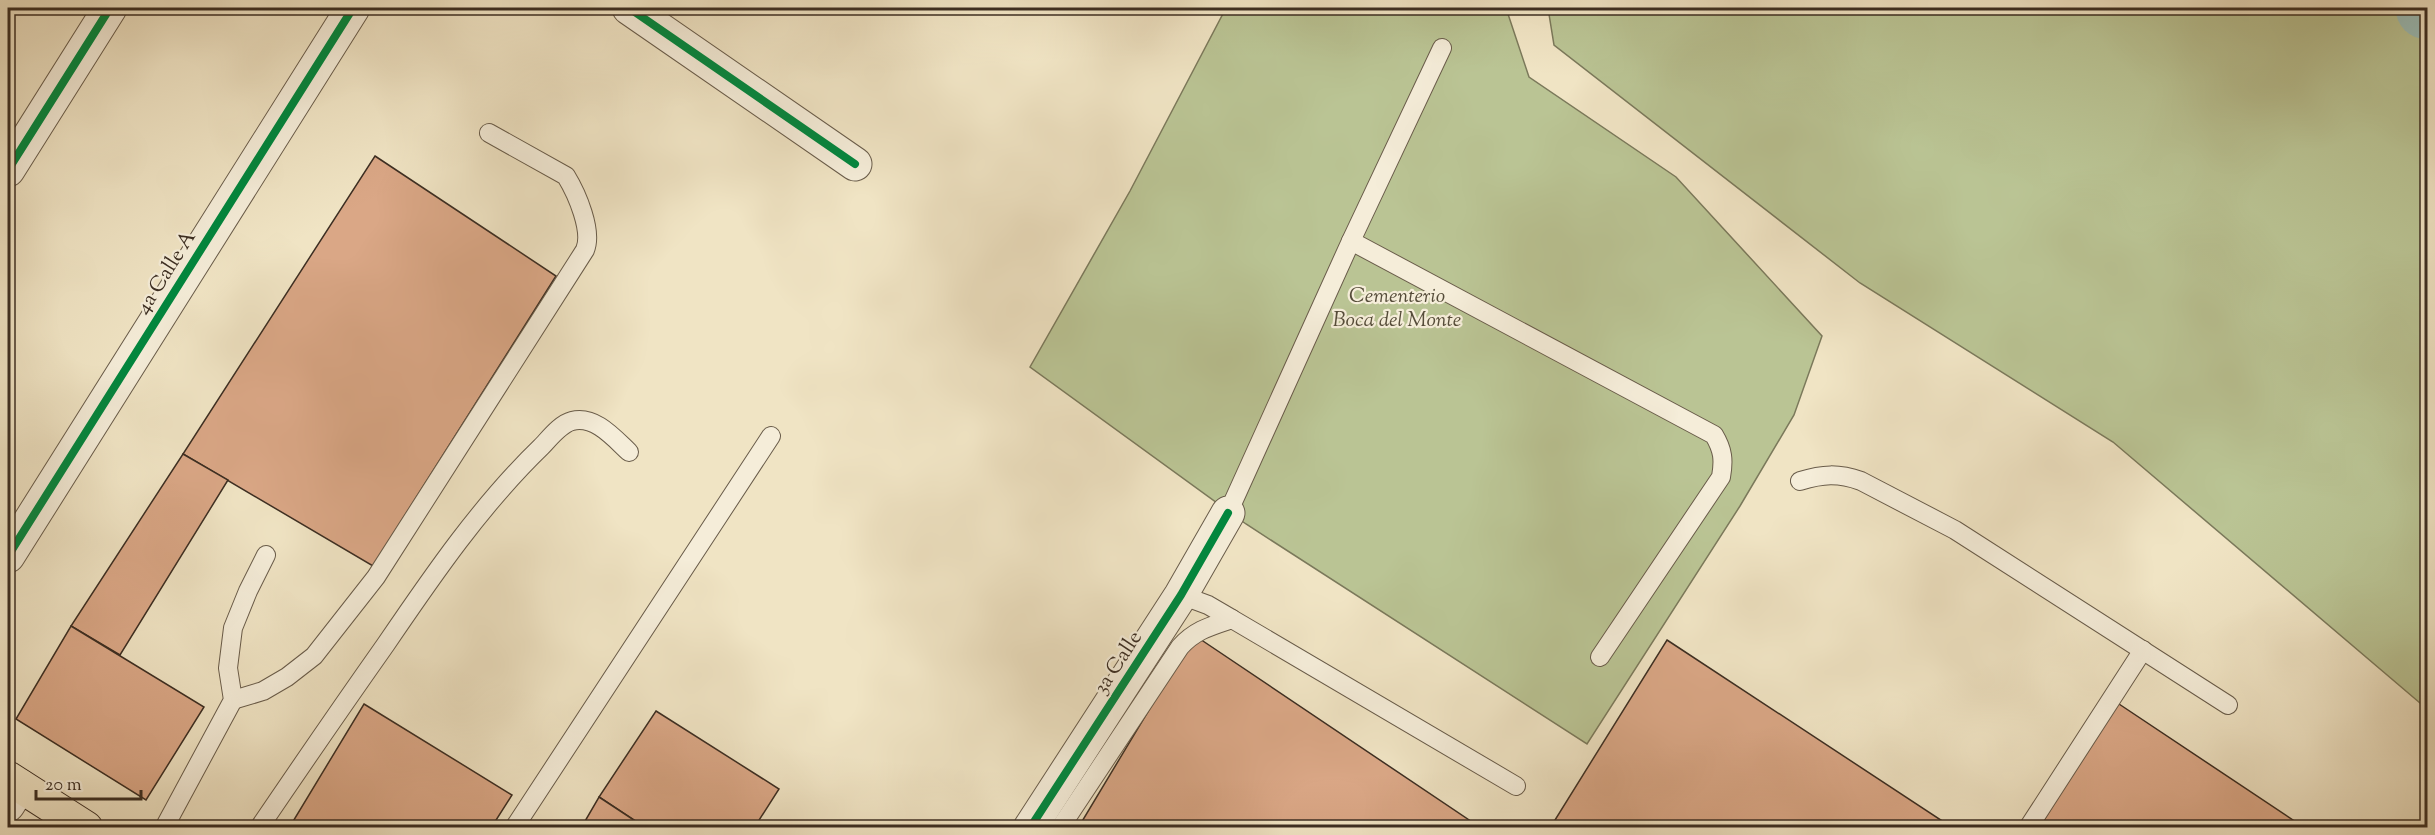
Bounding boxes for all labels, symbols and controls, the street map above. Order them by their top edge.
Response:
street label: 4a Calle A [129,225,204,321]
park label: Cementerio Boca del Monte [1333,282,1461,336]
street label: 3a Calle [1087,625,1150,701]
scale bar [36,763,141,801]
text: 20 m [45,773,82,799]

